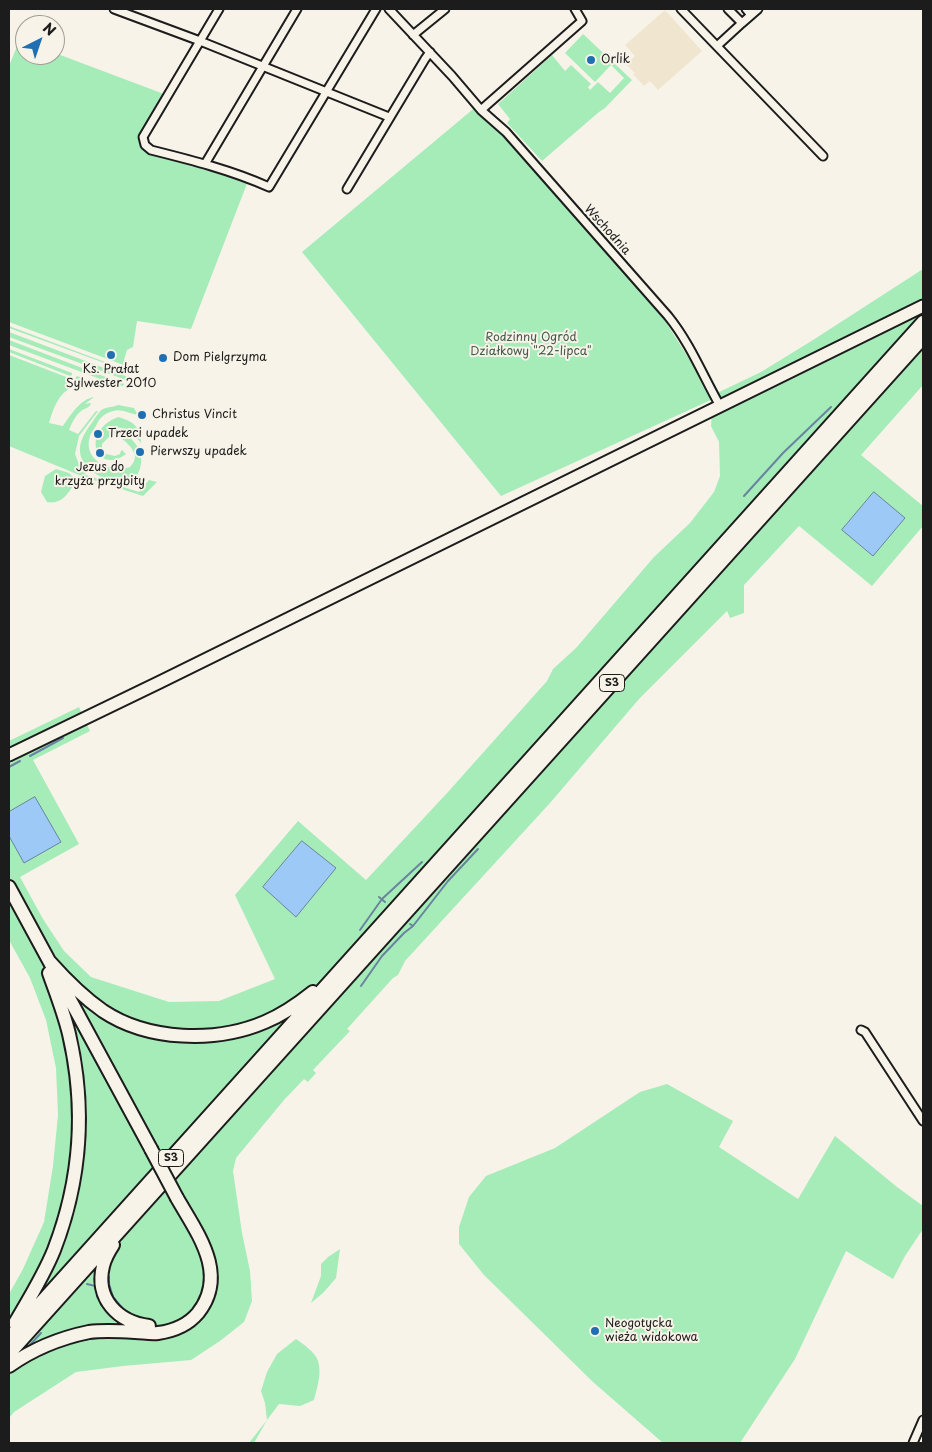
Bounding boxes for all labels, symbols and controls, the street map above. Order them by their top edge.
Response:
north arrow [15,15,65,65]
text: N [38,17,61,41]
place label: Orlik [601,53,630,67]
marker: Orlik [585,54,597,66]
street label: Wschodnia [581,202,633,258]
park label: Rodzinny Ogród Działkowy "22-lipca" [470,331,592,359]
marker: Ks. Prałat Sylwester 2010 [105,349,117,361]
place label: Dom Pielgrzyma [173,351,267,365]
marker: Dom Pielgrzyma [157,352,169,364]
place label: Ks. Prałat Sylwester 2010 [66,363,156,391]
place label: Christus Vincit [152,408,237,422]
marker: Christus Vincit [136,409,148,421]
place label: Trzeci upadek [108,427,188,441]
marker: Trzeci upadek [92,428,104,440]
place label: Pierwszy upadek [150,445,247,459]
marker: Pierwszy upadek [134,446,146,458]
marker: Jezus do krzyża przybity [94,447,106,459]
place label: Jezus do krzyża przybity [55,461,145,489]
road number: S3 [600,674,624,691]
road number: S3 [158,1150,184,1166]
place label: Neogotycka wieża widokowa [605,1317,698,1345]
marker: Neogotycka wieża widokowa [589,1325,601,1337]

